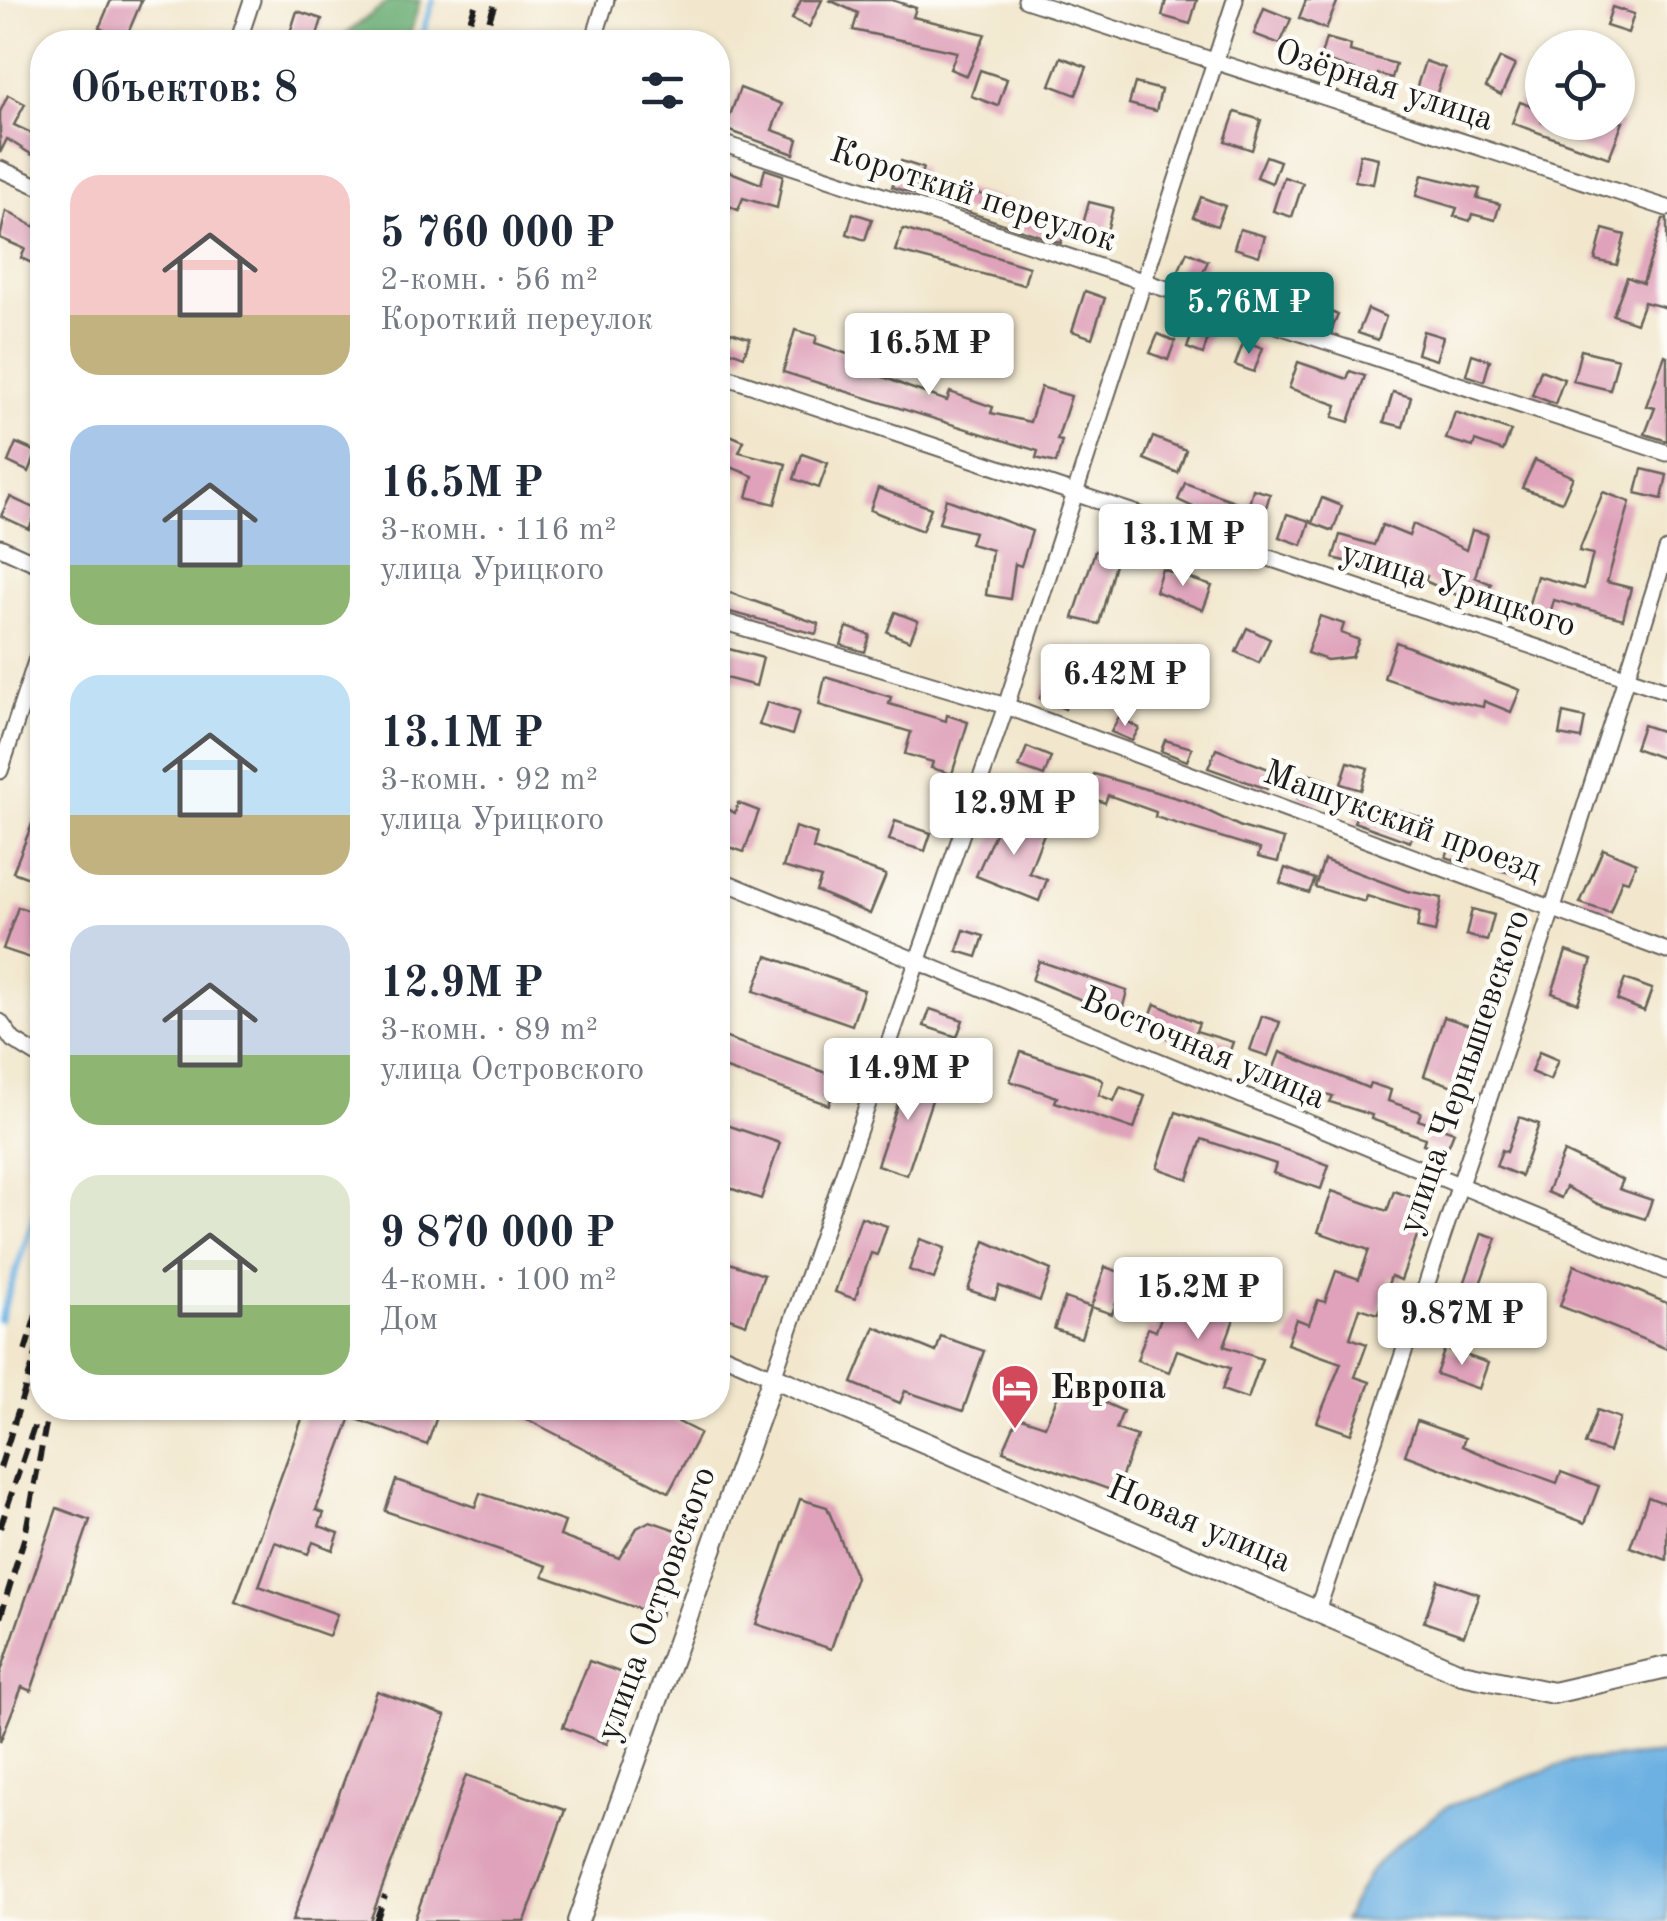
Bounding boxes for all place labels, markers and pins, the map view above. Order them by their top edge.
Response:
pin: 5.76M ₽ [1157,272,1341,357]
pin: 16.5M ₽ [837,313,1021,398]
pin: 13.1M ₽ [1091,504,1275,589]
pin: 6.42M ₽ [1033,644,1217,729]
pin: 12.9M ₽ [922,773,1106,858]
pin: 14.9M ₽ [816,1038,1000,1123]
pin: 15.2M ₽ [1106,1257,1290,1342]
pin: 9.87M ₽ [1370,1283,1554,1368]
hotel icon: Европа [989,1362,1041,1430]
place label: Европа [1050,1371,1166,1406]

